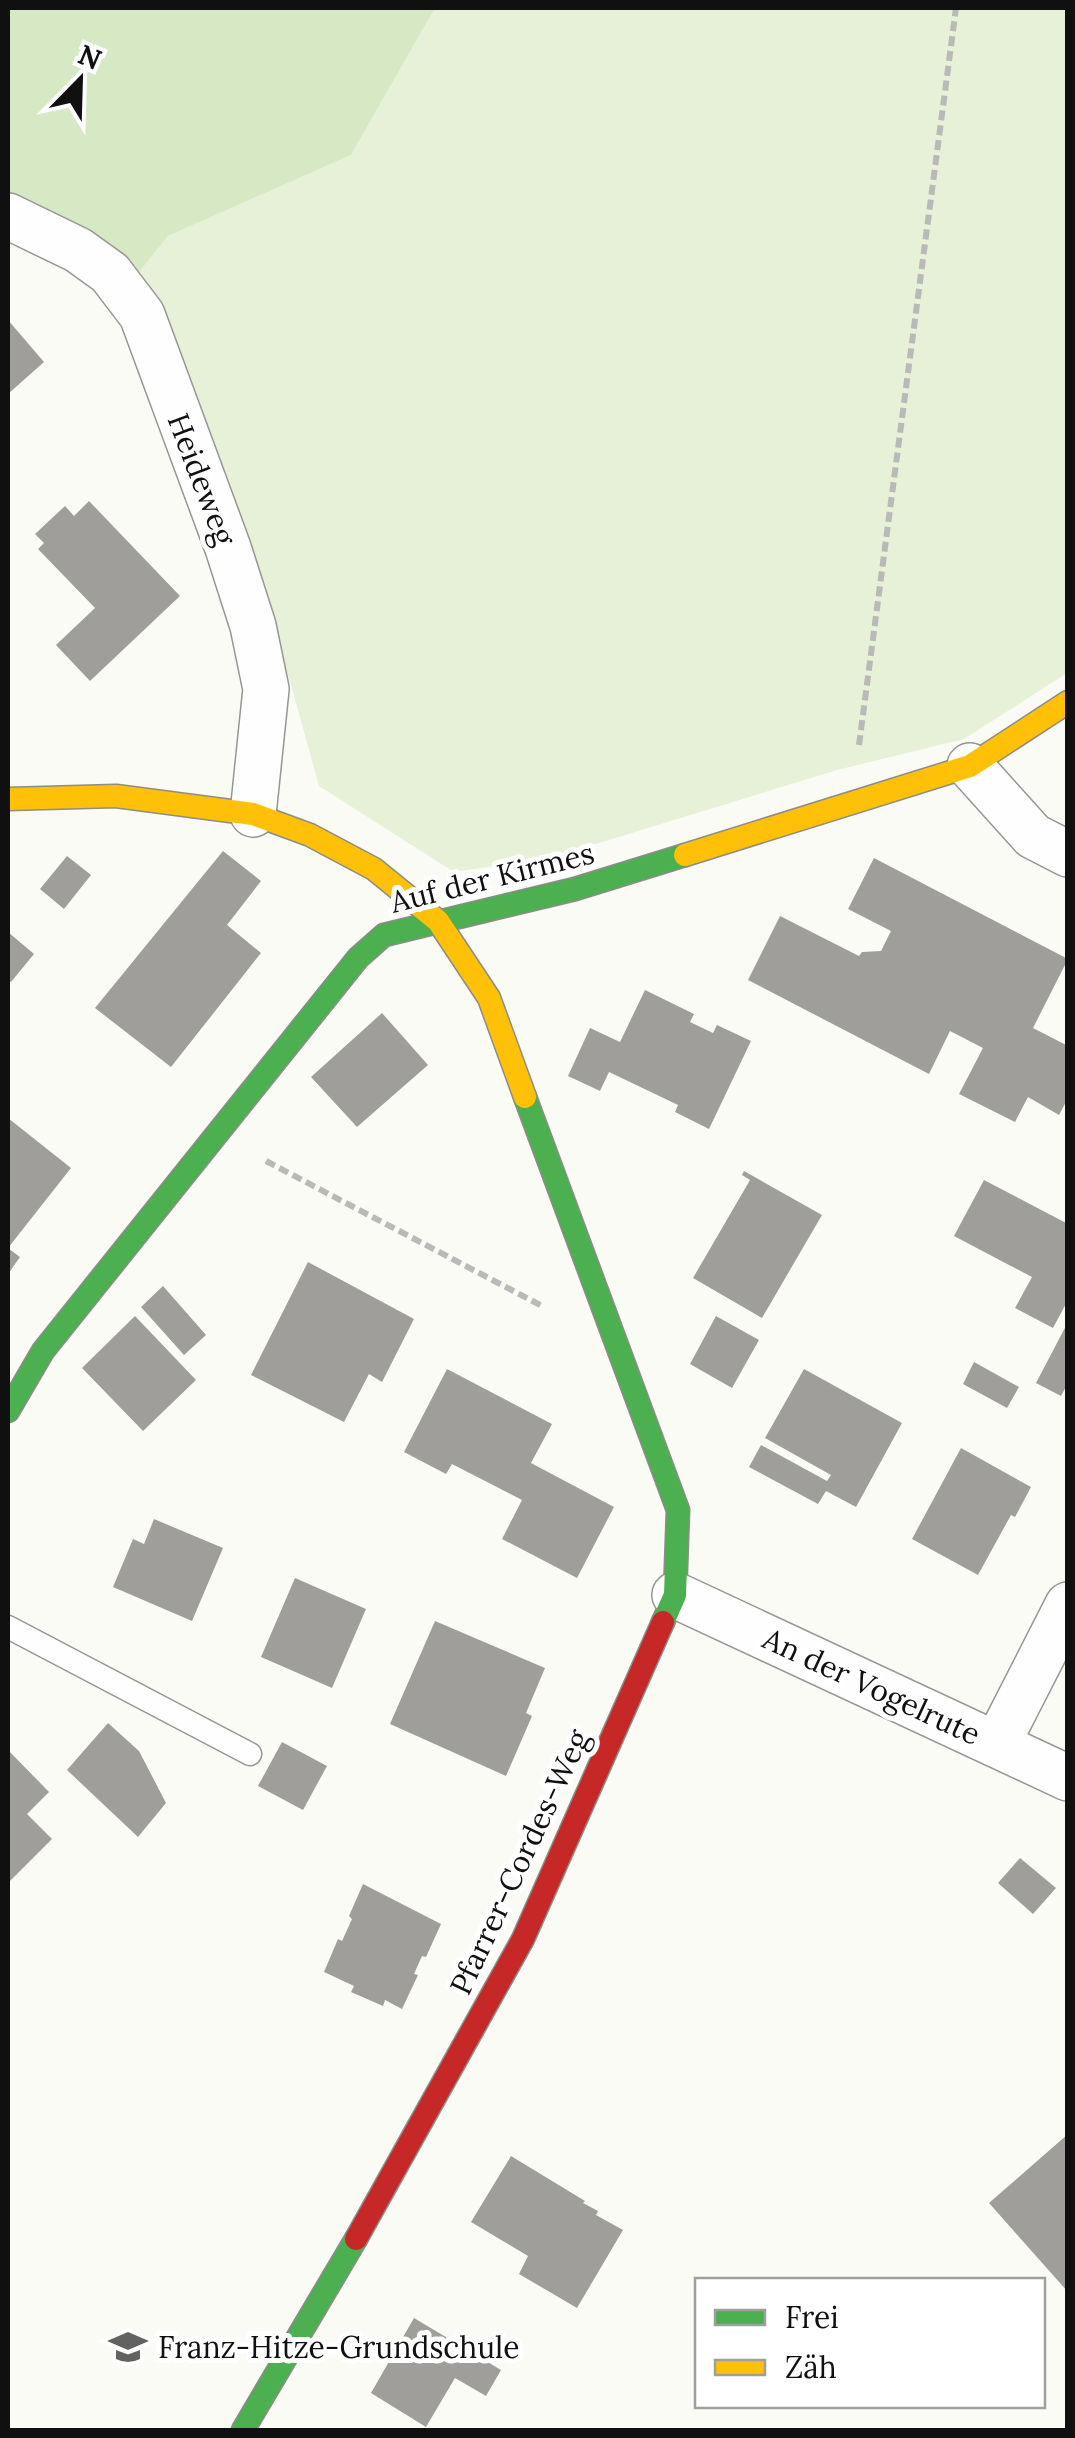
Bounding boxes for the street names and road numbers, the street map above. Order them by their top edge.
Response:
street label: Heideweg [159,408,245,552]
street label: Auf der Kirmes [385,833,598,921]
street label: An der Vogelrute [756,1619,987,1754]
street label: Pfarrer-Cordes-Weg [441,1722,599,2001]

